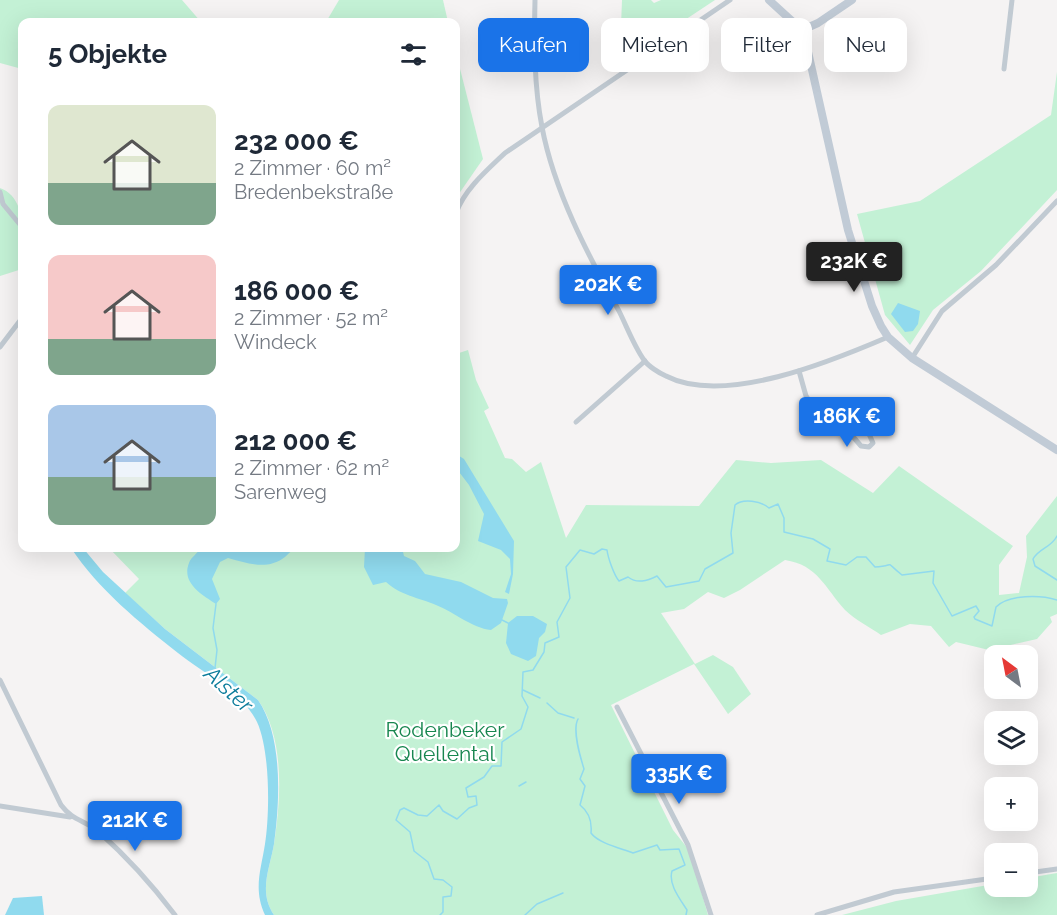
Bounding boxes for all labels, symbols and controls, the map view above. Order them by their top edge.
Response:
chip: Kaufen [478,18,589,72]
chip: Mieten [601,18,709,72]
chip: Filter [721,18,812,72]
chip: Neu [824,18,907,72]
icon: filters [397,38,430,71]
text: 5 Objekte [48,39,167,69]
text: 232 000 € [234,126,359,156]
icon: home [96,129,168,201]
text: 2 Zimmer · 60 m² [234,156,391,180]
text: Bredenbekstraße [234,180,393,204]
pin: 232K € [805,242,903,293]
text: 232K € [820,249,888,273]
pin: 202K € [559,265,657,316]
text: 202K € [574,272,642,296]
text: 186 000 € [234,276,359,306]
icon: home [96,279,168,351]
text: 2 Zimmer · 52 m² [234,306,388,330]
text: Windeck [234,330,317,354]
pin: 186K € [798,397,896,448]
text: 186K € [813,404,881,428]
text: 212 000 € [234,426,357,456]
icon: home [96,429,168,501]
text: 2 Zimmer · 62 m² [234,456,389,480]
text: Sarenweg [234,480,327,504]
north arrow [984,645,1038,699]
map controls [984,645,1038,897]
water label: Alster [199,660,260,719]
button: layers [984,711,1038,765]
park label: Rodenbeker Quellental [385,717,505,766]
pin: 335K € [630,754,728,805]
text: 335K € [645,761,713,785]
button: + [984,777,1038,831]
pin: 212K € [86,801,184,852]
text: 212K € [102,808,168,832]
button: − [984,843,1038,897]

